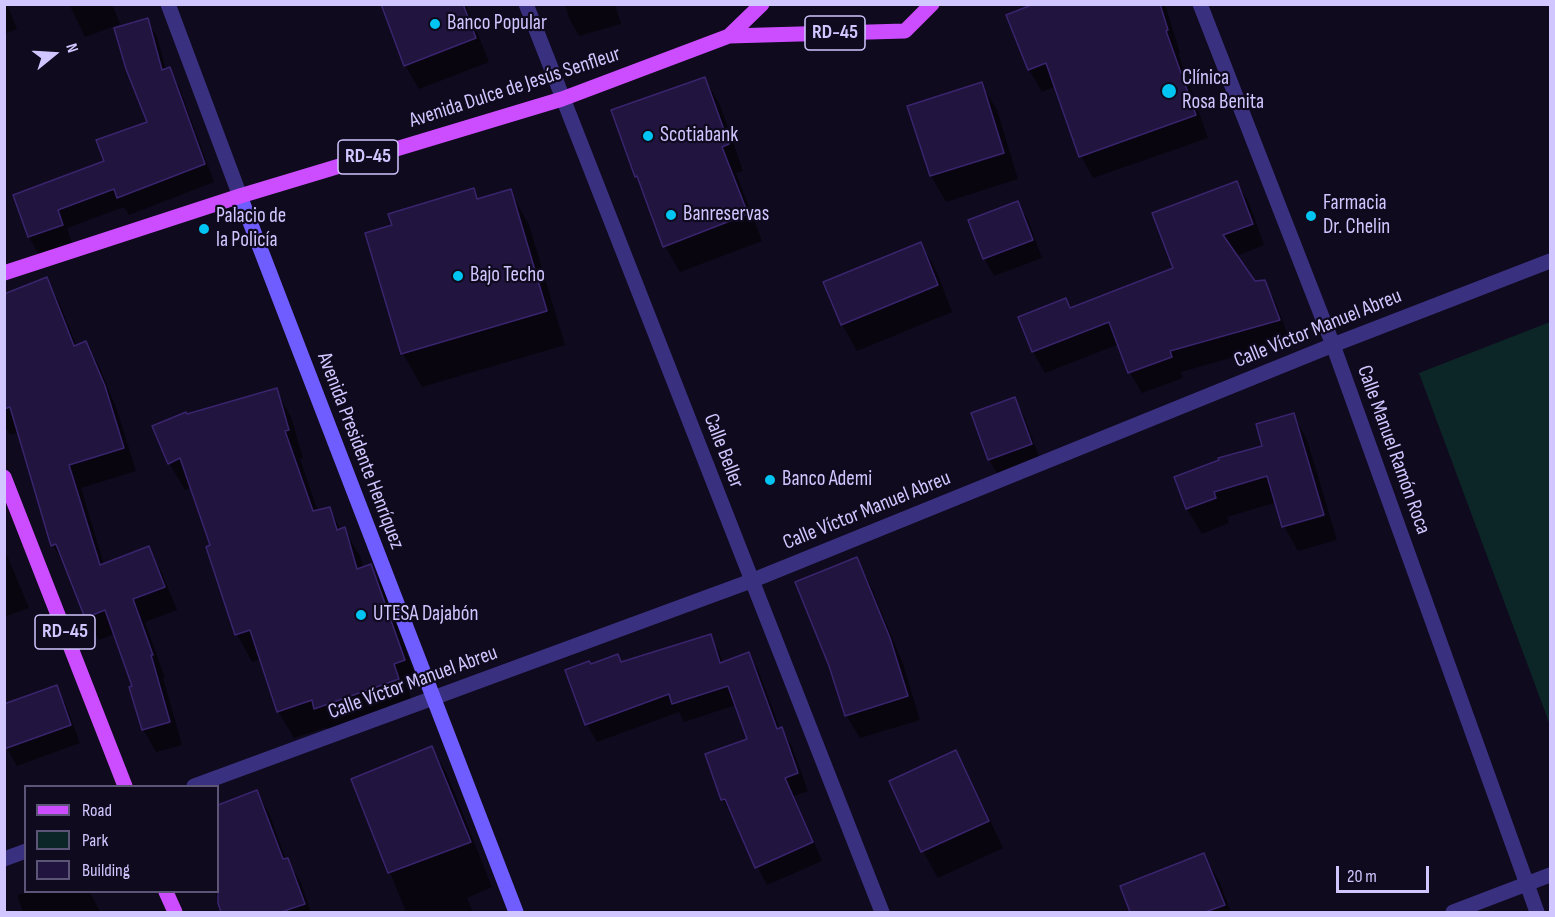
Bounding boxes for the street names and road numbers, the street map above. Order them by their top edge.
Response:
road number: RD-45 [805,16,865,50]
street label: Avenida Dulce de Jesús Senfleur [406,42,624,134]
road number: RD-45 [338,140,398,174]
street label: Calle Víctor Manuel Abreu [1231,284,1405,374]
street label: Avenida Presidente Henríquez [311,349,409,553]
street label: Calle Manuel Ramón Roca [1351,362,1435,538]
street label: Calle Beller [697,410,749,492]
street label: Calle Víctor Manuel Abreu [780,466,954,556]
road number: RD-45 [35,615,95,649]
street label: Calle Víctor Manuel Abreu [325,641,501,725]

